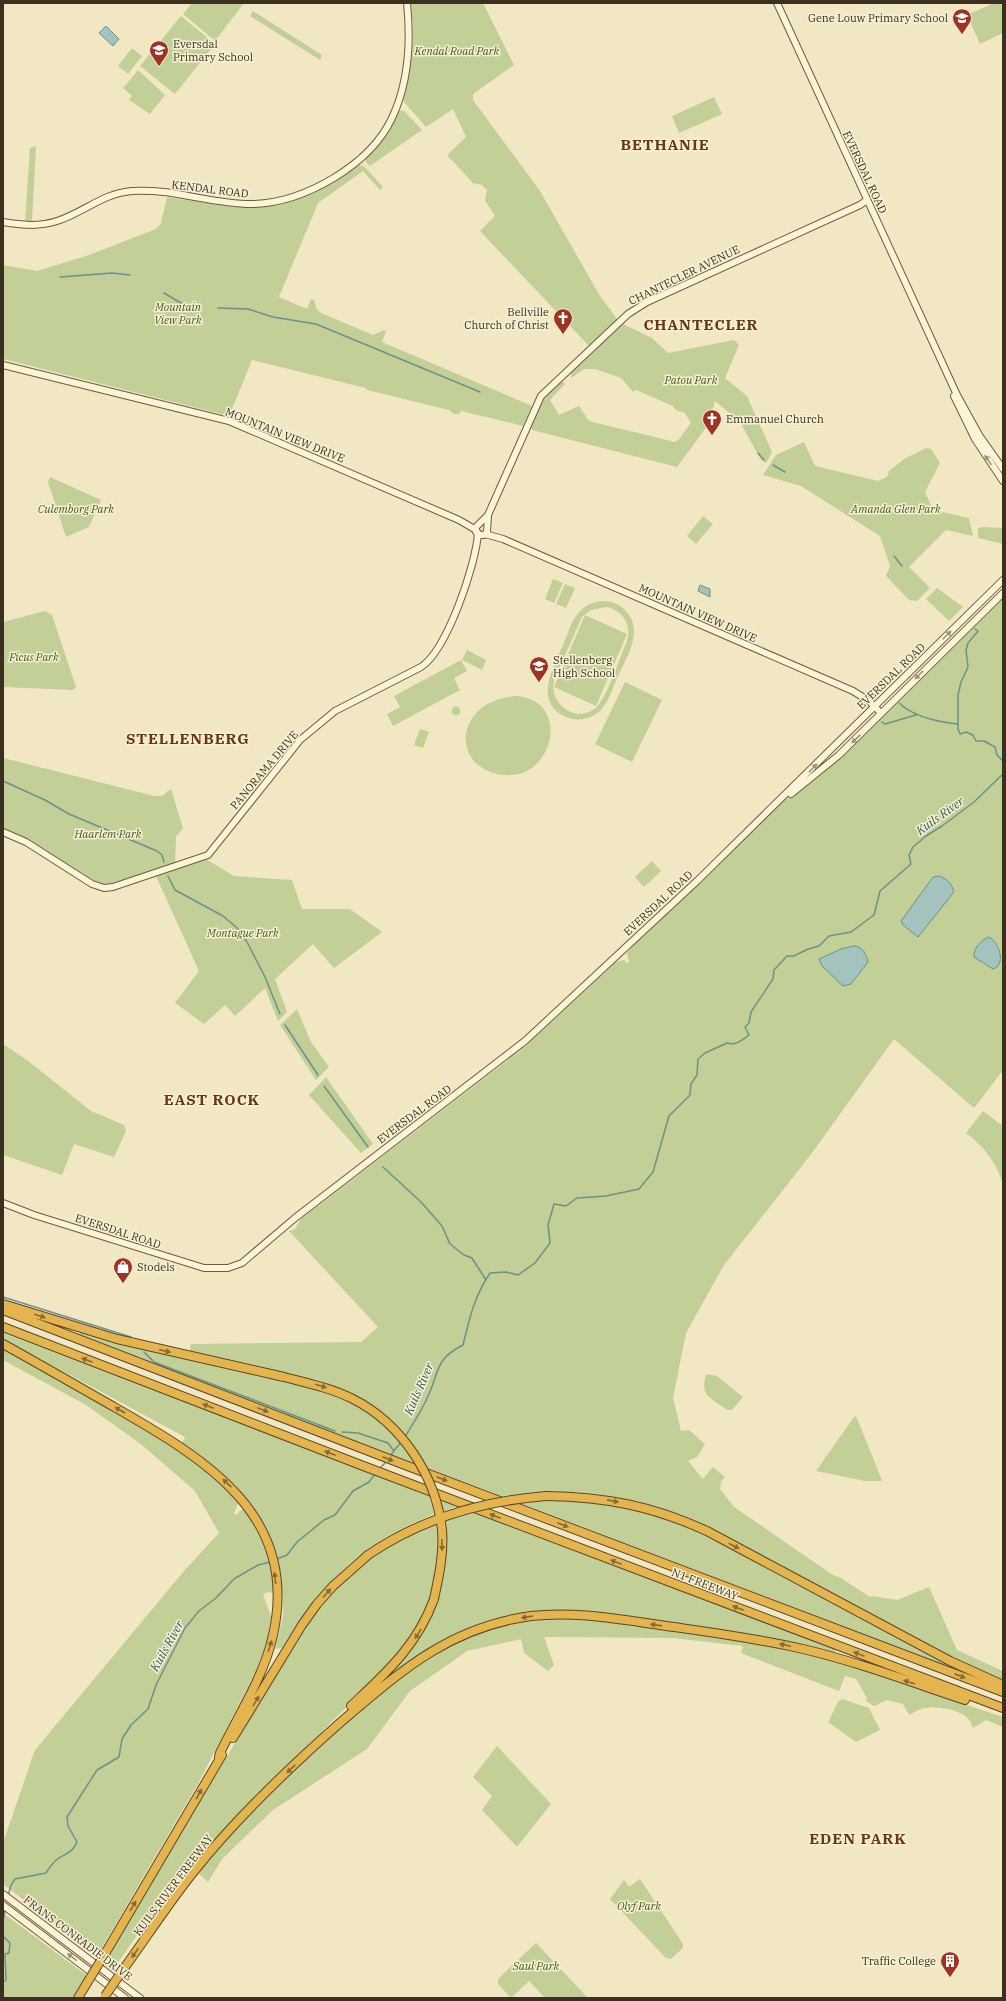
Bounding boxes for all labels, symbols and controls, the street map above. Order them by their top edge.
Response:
school or university icon: Gene Louw Primary School [951,7,973,35]
place label: Gene Louw Primary School [808,11,948,25]
place label: Eversdal Primary School [173,37,253,64]
school or university icon: Eversdal Primary School [148,39,170,67]
park label: Kendal Road Park [414,44,500,58]
street label: EVERSDAL ROAD [840,128,890,216]
district label: BETHANIE [620,135,710,154]
street label: KENDAL ROAD [171,177,250,201]
street label: CHANTECLER AVENUE [626,242,742,308]
park label: Mountain View Park [154,300,202,327]
place label: Bellville Church of Christ [464,305,549,332]
church icon: Bellville Church of Christ [552,307,574,335]
district label: CHANTECLER [643,315,759,334]
park label: Patou Park [664,373,718,387]
street label: MOUNTAIN VIEW DRIVE [223,405,347,465]
church icon: Emmanuel Church [701,408,723,436]
place label: Emmanuel Church [726,412,824,426]
one-way arrow [984,455,992,466]
park label: Culemborg Park [38,502,114,516]
park label: Amanda Glen Park [850,502,941,516]
street label: MOUNTAIN VIEW DRIVE [637,581,759,645]
one-way arrow [942,630,952,640]
street label: EVERSDAL ROAD [854,640,928,712]
park label: Ficus Park [8,650,59,664]
place label: Stellenberg High School [553,653,615,680]
school or university icon: Stellenberg High School [528,655,550,683]
one-way arrow [914,670,924,680]
street label: PANORAMA DRIVE [227,728,301,812]
district label: STELLENBERG [126,729,250,748]
one-way arrow [851,734,861,744]
one-way arrow [808,763,818,773]
water label: Kuils River [912,793,967,839]
park label: Haarlem Park [73,827,142,841]
street label: EVERSDAL ROAD [621,867,696,939]
park label: Montague Park [206,926,279,940]
street label: EVERSDAL ROAD [374,1081,454,1147]
district label: EAST ROCK [164,1090,260,1109]
street label: EVERSDAL ROAD [73,1211,163,1252]
shop icon: Stodels [112,1256,134,1284]
place label: Stodels [137,1260,175,1274]
one-way arrow [34,1313,46,1319]
one-way arrow [159,1348,171,1354]
one-way arrow [81,1356,93,1362]
water label: Kuils River [400,1360,437,1418]
one-way arrow [316,1383,328,1389]
one-way arrow [202,1403,214,1409]
one-way arrow [114,1407,126,1414]
one-way arrow [258,1408,270,1414]
one-way arrow [323,1450,335,1456]
one-way arrow [382,1456,394,1462]
one-way arrow [436,1477,448,1483]
one-way arrow [222,1478,232,1488]
one-way arrow [607,1499,619,1505]
one-way arrow [488,1512,500,1518]
one-way arrow [558,1523,570,1529]
one-way arrow [439,1539,445,1552]
one-way arrow [729,1542,740,1549]
one-way arrow [610,1558,622,1564]
street label: N1 FREEWAY [670,1565,740,1603]
one-way arrow [272,1572,278,1584]
one-way arrow [322,1588,331,1598]
one-way arrow [731,1604,743,1610]
one-way arrow [521,1614,533,1620]
water label: Kuils River [146,1617,187,1675]
one-way arrow [650,1622,662,1628]
one-way arrow [414,1628,421,1640]
one-way arrow [267,1639,273,1651]
one-way arrow [778,1642,791,1648]
one-way arrow [853,1651,865,1657]
one-way arrow [954,1673,966,1679]
one-way arrow [903,1679,915,1685]
one-way arrow [252,1695,259,1707]
one-way arrow [286,1764,296,1774]
one-way arrow [195,1788,202,1800]
district label: EDEN PARK [809,1829,907,1848]
street label: KUILS RIVER FREEWAY [130,1832,216,1938]
street label: FRANS CONRADIE DRIVE [21,1893,135,1983]
park label: Olyf Park [617,1899,661,1913]
one-way arrow [129,1901,137,1911]
one-way arrow [131,1948,139,1958]
building icon: Traffic College [939,1950,961,1978]
one-way arrow [67,1953,78,1961]
place label: Traffic College [862,1954,936,1968]
park label: Saul Park [512,1959,559,1973]

